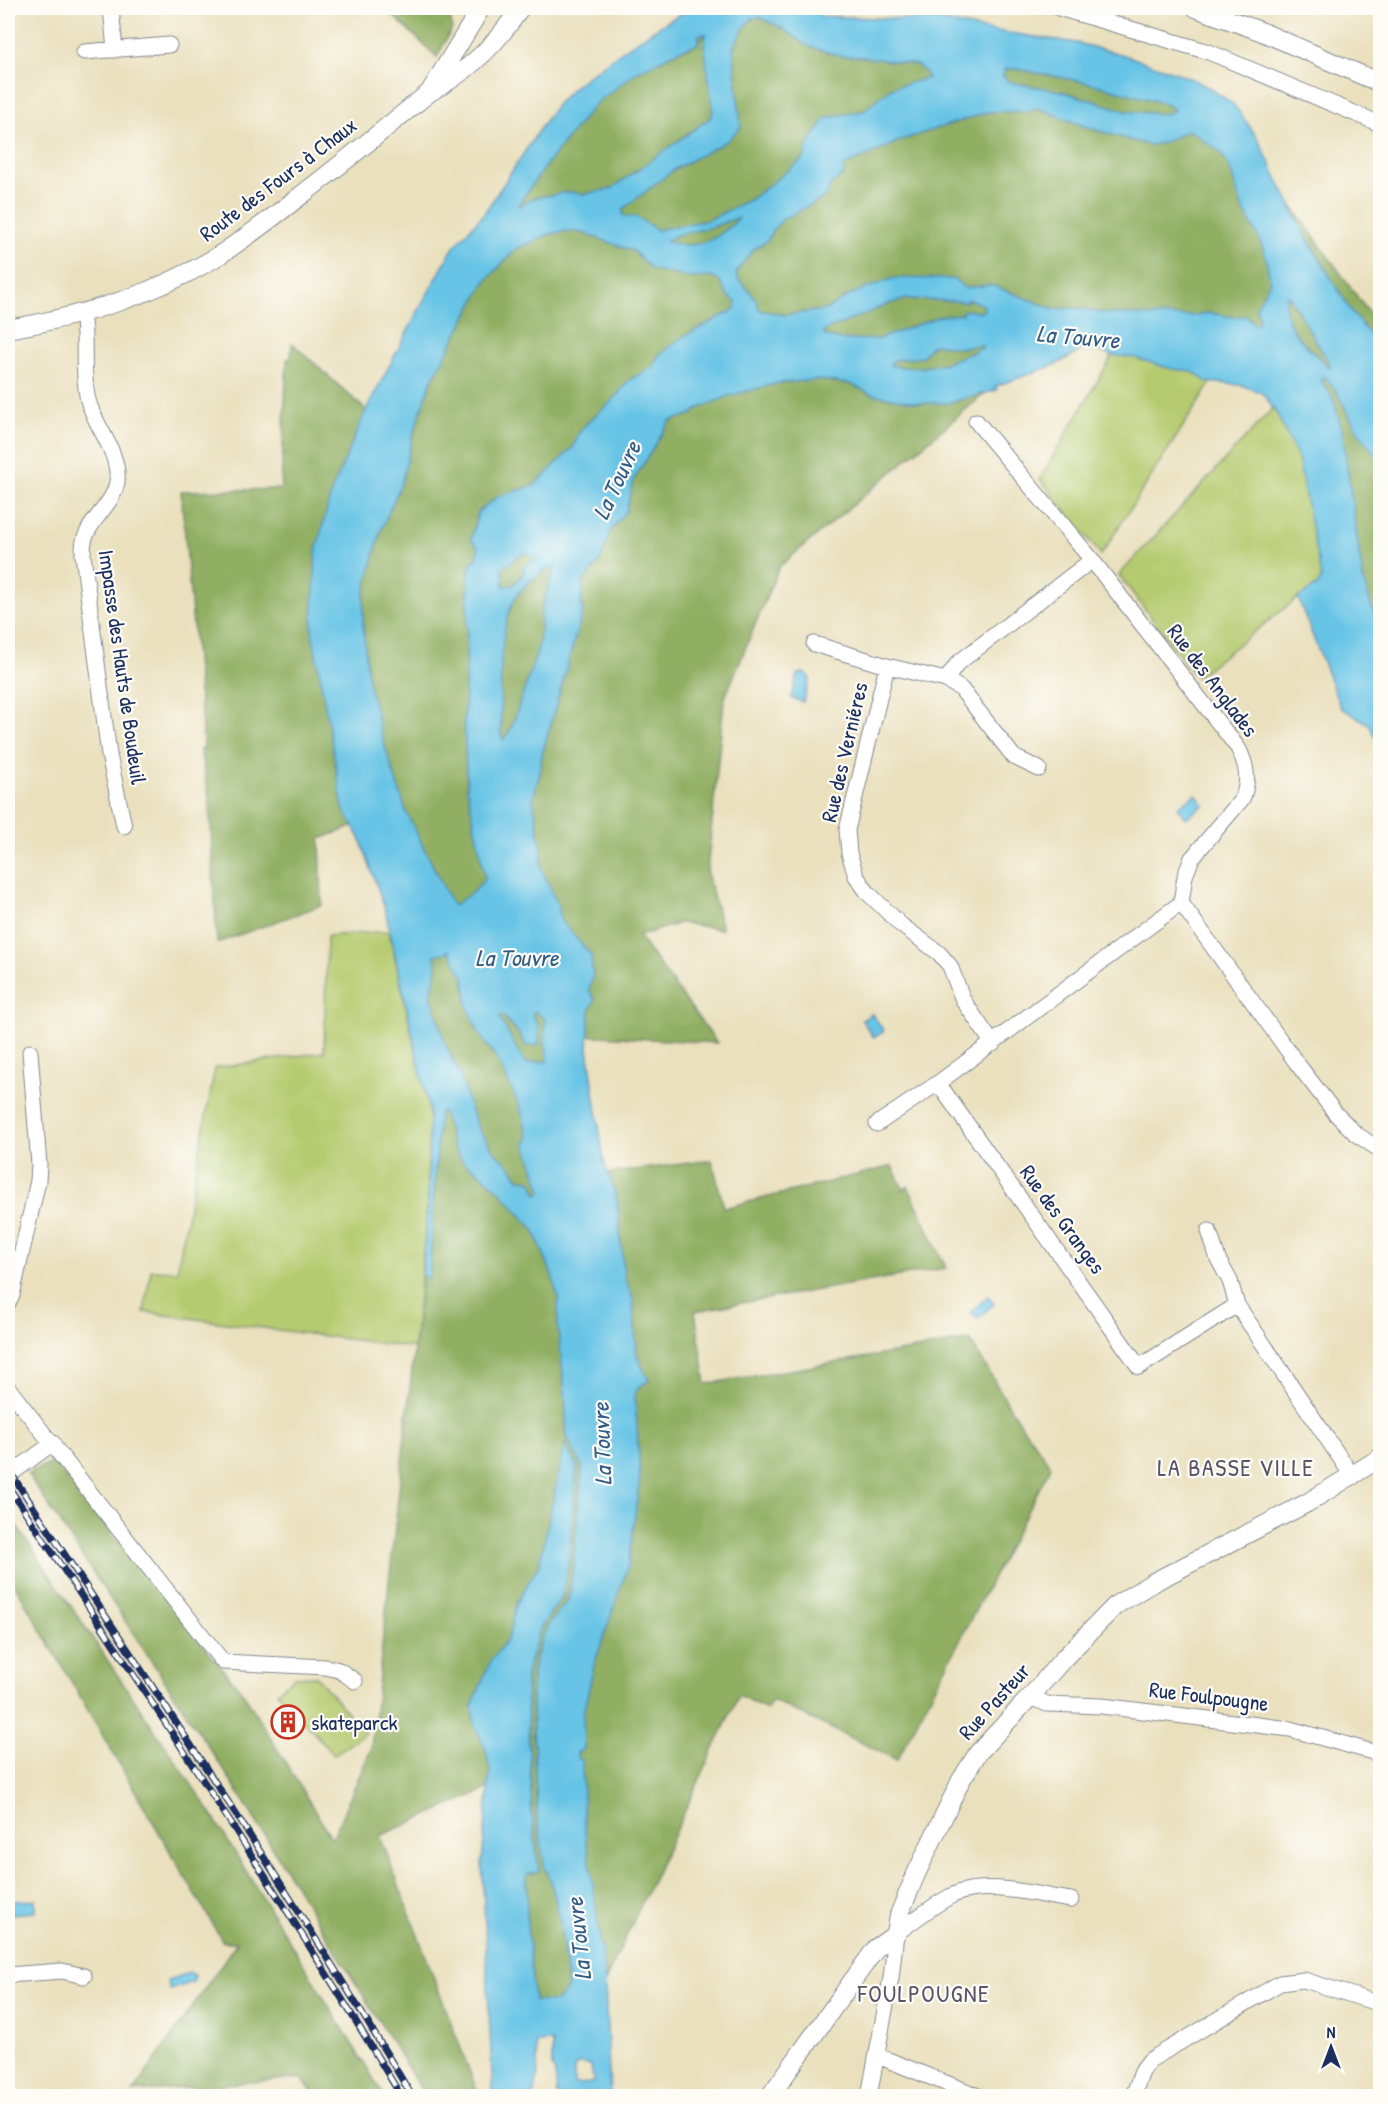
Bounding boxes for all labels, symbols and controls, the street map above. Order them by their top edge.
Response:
street label: Route des Fours à Chaux [193,110,363,248]
water label: La Touvre [1035,316,1122,356]
water label: La Touvre [584,434,649,524]
street label: Impasse des Hauts de Boudeuil [92,548,154,786]
street label: Rue des Anglades [1161,617,1265,743]
street label: Rue des Verniéres [813,679,875,825]
water label: La Touvre [476,941,560,973]
street label: Rue des Granges [1013,1158,1113,1280]
water label: La Touvre [584,1401,618,1486]
district label: LA BASSE VILLE [1158,1451,1314,1483]
street label: Rue Pasteur [951,1656,1037,1746]
street label: Rue Foulpougne [1148,1674,1271,1718]
building icon: skateparck [270,1704,306,1740]
place label: skateparck [311,1707,398,1737]
water label: La Touvre [558,1895,598,1982]
district label: FOULPOUGNE [857,1977,990,2009]
north arrow [1301,2017,1361,2077]
text: N [1327,2021,1336,2043]

